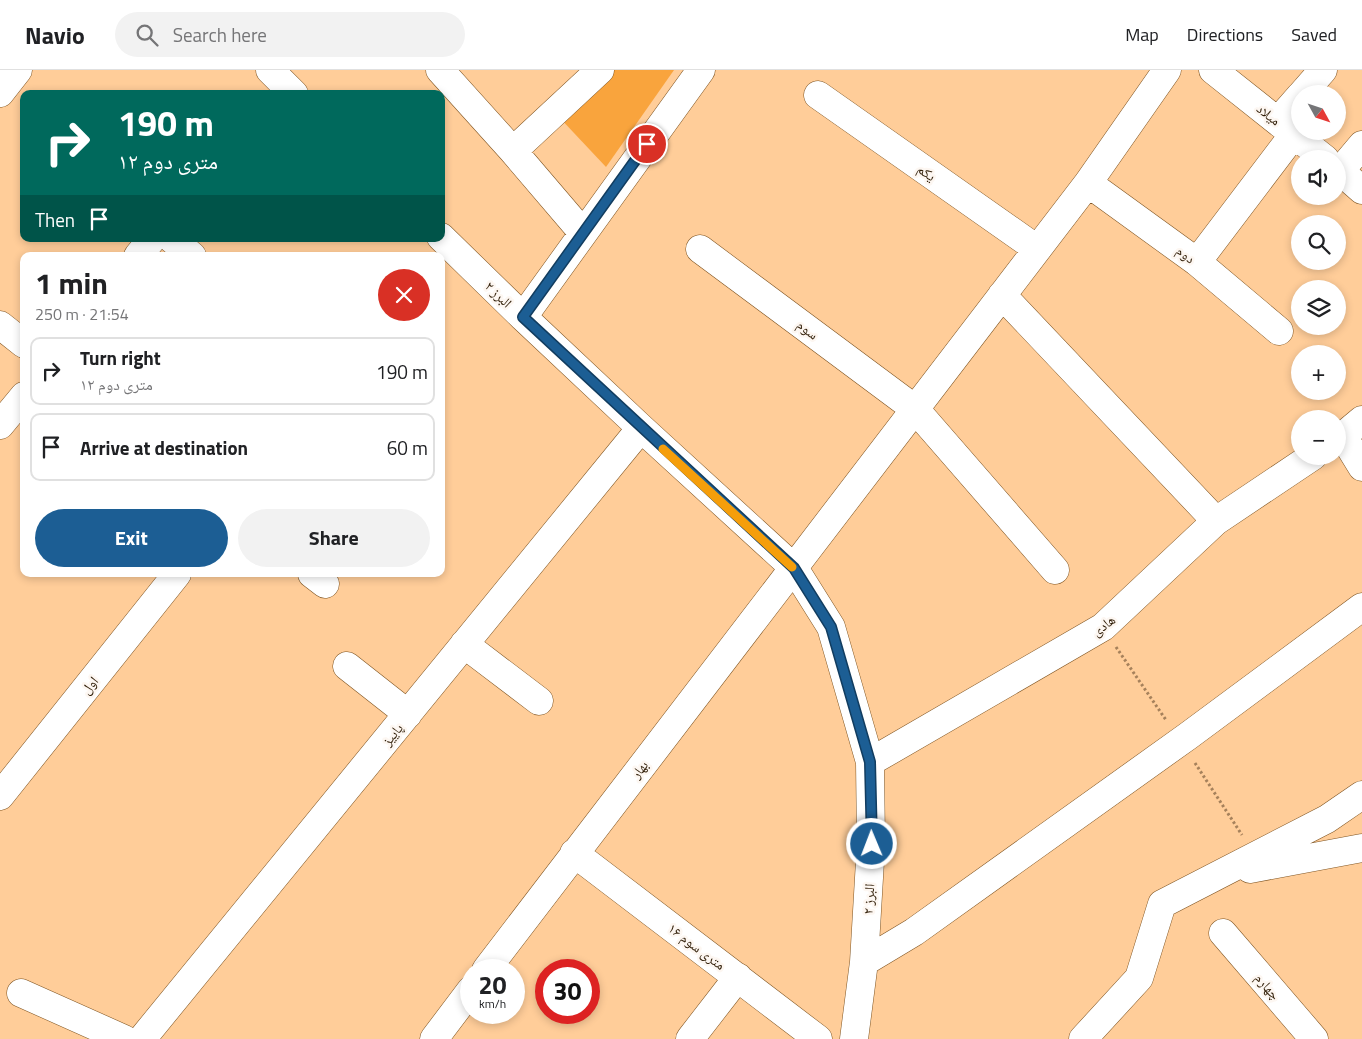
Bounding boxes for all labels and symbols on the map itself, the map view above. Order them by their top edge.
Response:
north arrow [1291,85,1346,140]
street label: میلاد [1252,98,1286,130]
pin [626,123,668,165]
street label: یکم [913,158,941,186]
street label: دوم [1172,240,1200,268]
street label: البرز ۲ [481,276,517,312]
street label: سوم [793,314,823,344]
street label: هادی [1087,609,1119,641]
street label: اول [75,671,103,699]
street label: پاییز [376,718,408,751]
street label: بهار [625,755,653,783]
position arrow [845,817,897,869]
street label: البرز ۲ [856,883,880,915]
street label: ۱۶ متری سوم [664,917,730,975]
speed limit sign: 30 [535,959,600,1024]
street label: چهارم [1250,968,1286,1004]

